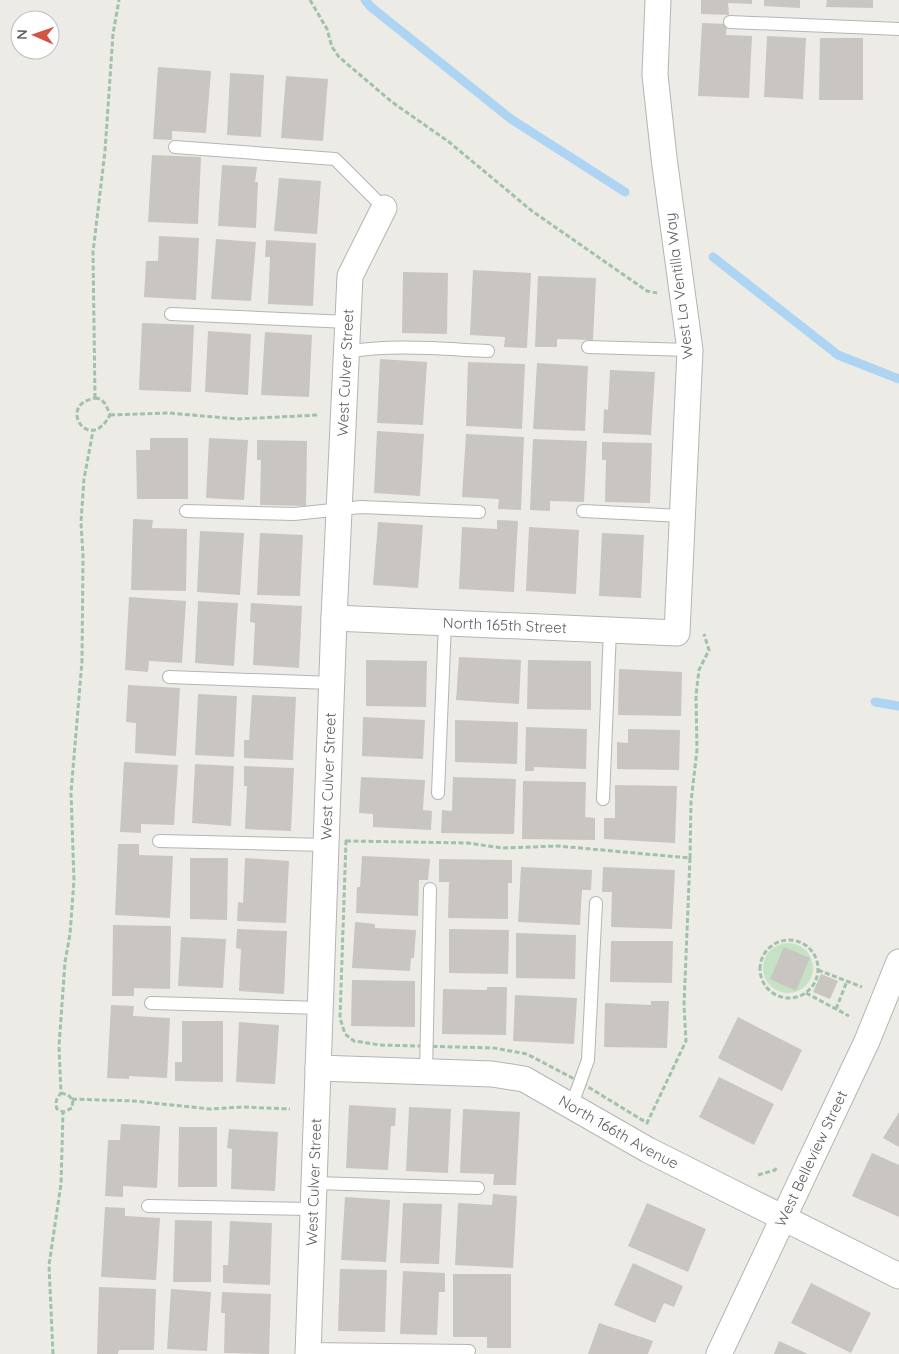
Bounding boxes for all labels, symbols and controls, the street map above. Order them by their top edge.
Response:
north arrow [10,10,60,60]
text: N [13,29,31,40]
street label: West La Ventilla Way [660,212,697,360]
street label: West Culver Street [333,308,357,437]
street label: North 165th Street [442,613,567,637]
street label: West Culver Street [316,712,340,840]
street label: West Belleview Street [771,1087,851,1230]
street label: North 166th Avenue [555,1091,682,1173]
street label: West Culver Street [302,1118,325,1246]

